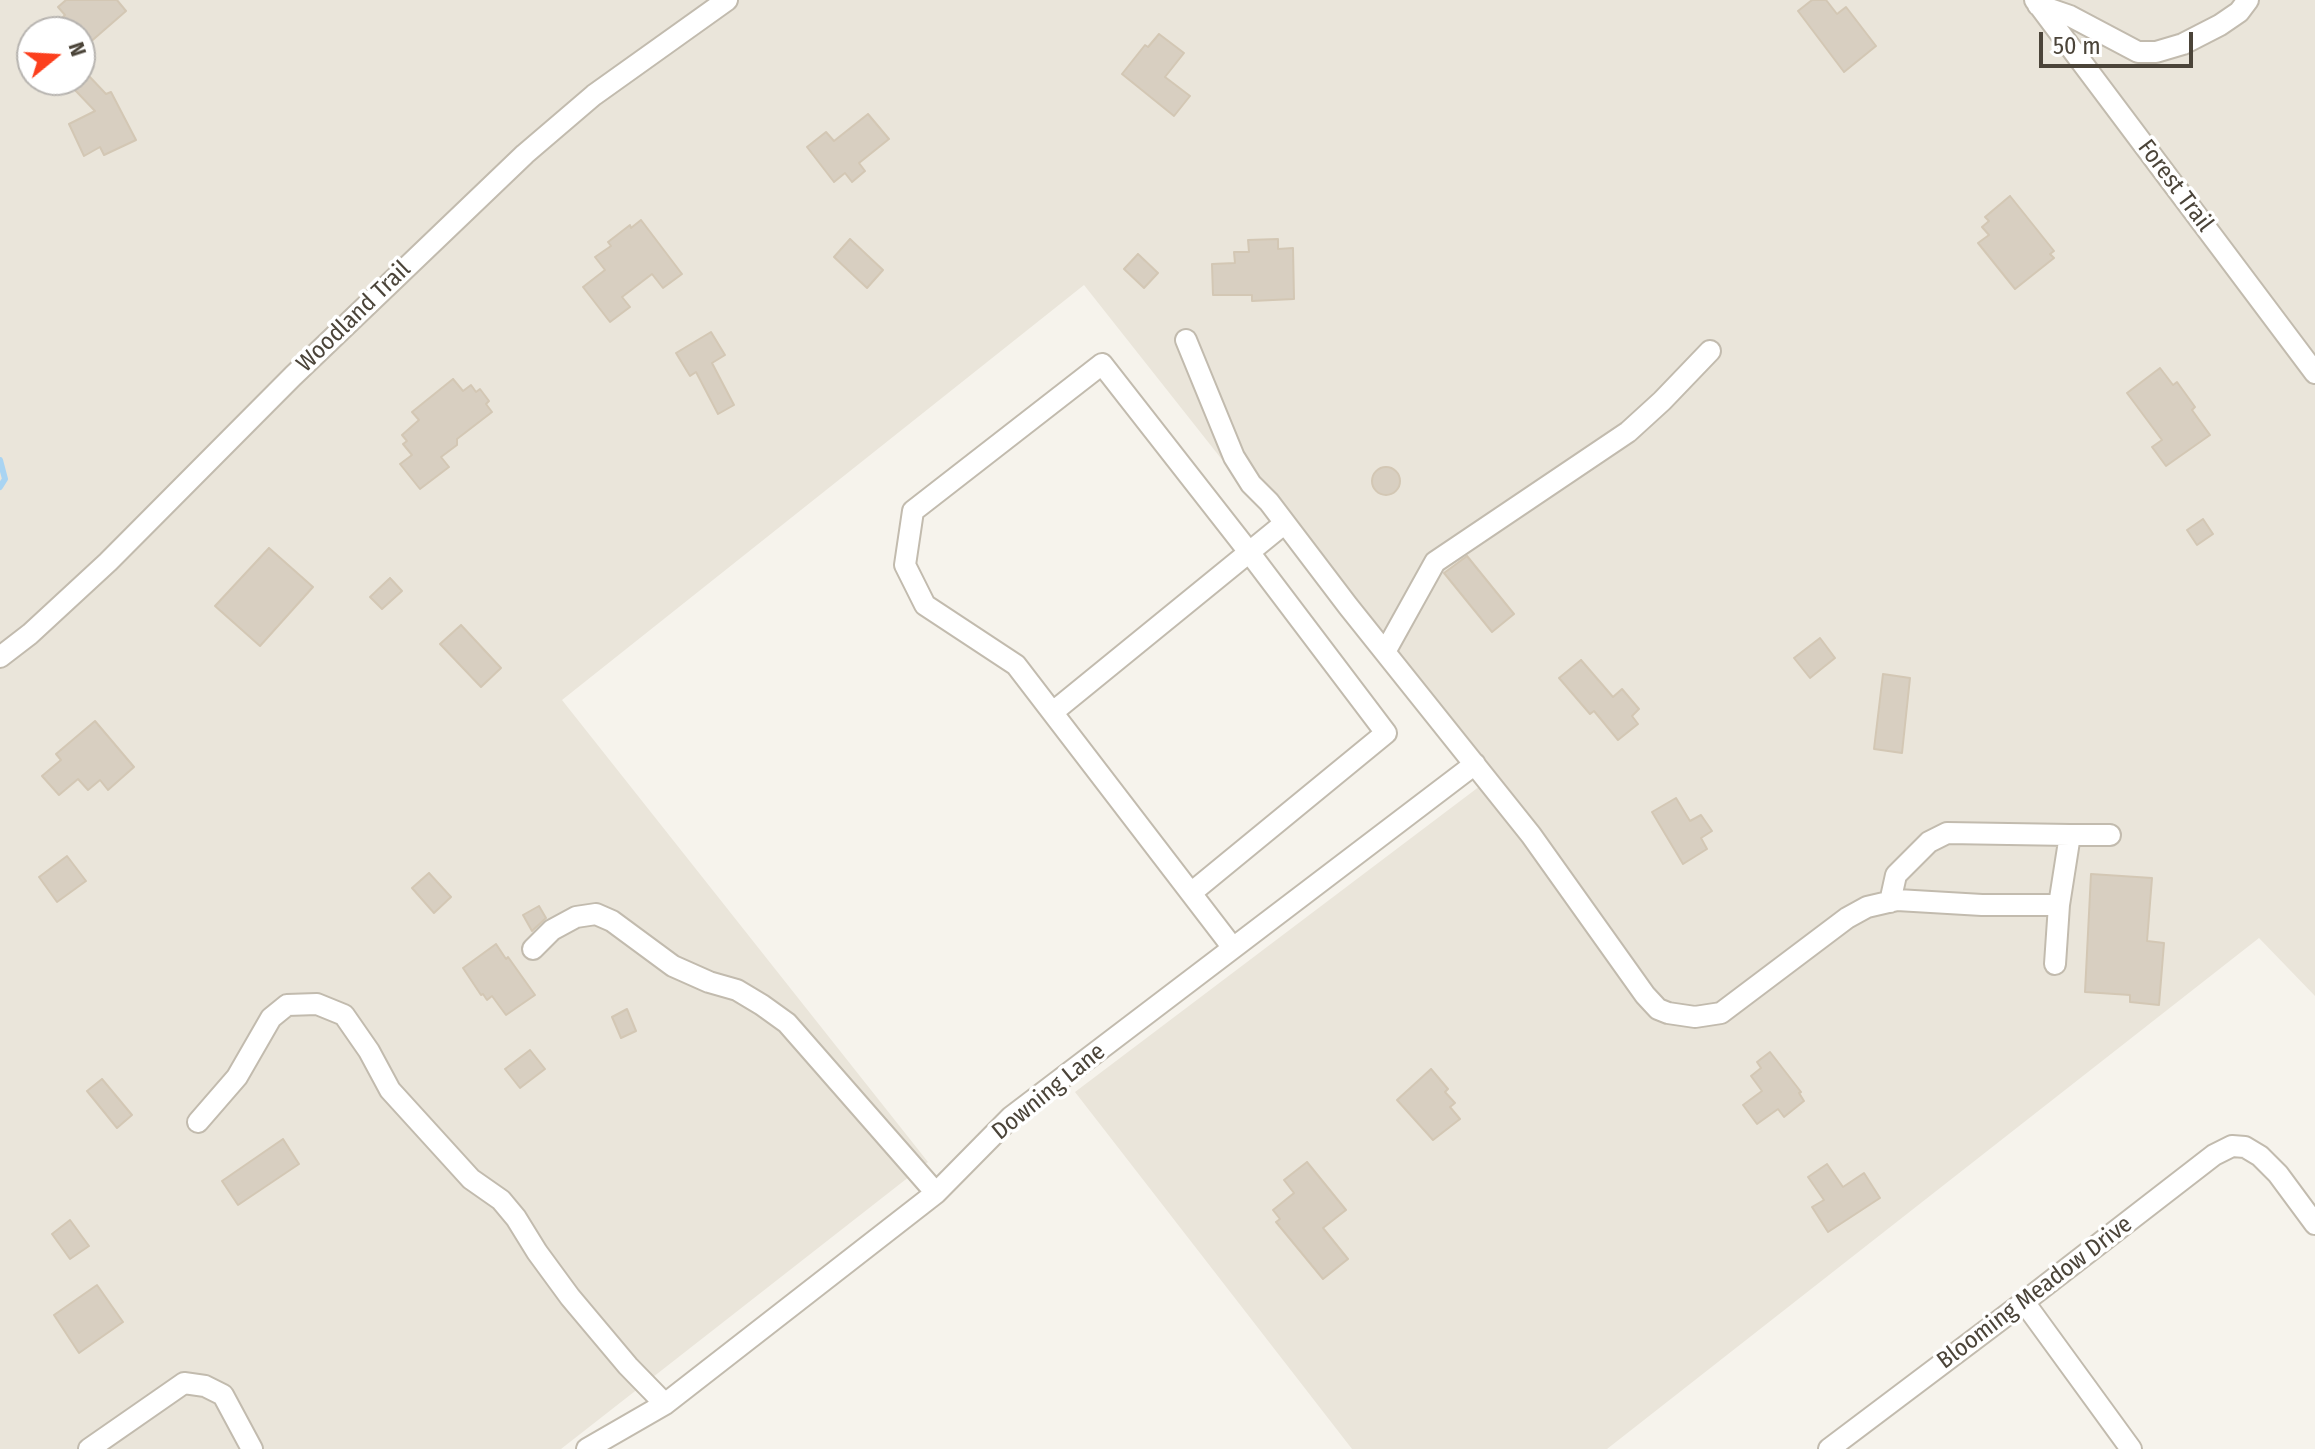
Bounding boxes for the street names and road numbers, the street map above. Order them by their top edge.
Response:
street label: Forest Trail [2131,134,2219,238]
street label: Woodland Trail [291,256,417,378]
street label: Downing Lane [987,1038,1111,1146]
street label: Blooming Meadow Drive [1932,1210,2138,1376]

